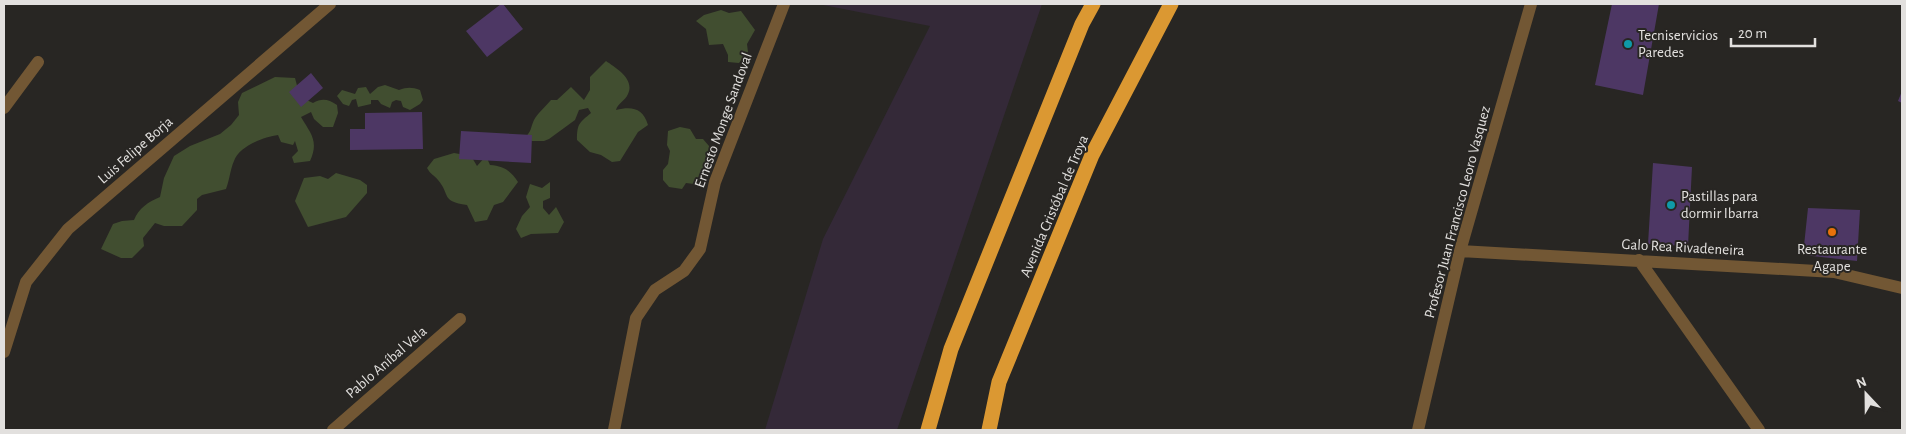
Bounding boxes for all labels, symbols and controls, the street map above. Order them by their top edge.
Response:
scale bar [1731,15,1815,47]
text: 20 m [1738,26,1767,41]
place label: Tecniservicios Paredes [1638,28,1718,60]
marker: Tecniservicios Paredes [1622,38,1634,50]
street label: Ernesto Monge Sandoval [692,51,755,190]
street label: Profesor Juan Francisco Leoro Vasquez [1422,104,1493,320]
street label: Luis Felipe Borja [95,114,176,187]
street label: Avenida Cristóbal de Troya [1018,133,1091,280]
place label: Pastillas para dormir Ibarra [1681,189,1759,221]
marker: Pastillas para dormir Ibarra [1665,199,1677,211]
marker: Restaurante Agape [1826,226,1838,238]
street label: Galo Rea Rivadeneira [1621,237,1745,258]
place label: Restaurante Agape [1797,242,1867,274]
street label: Pablo Aníbal Vela [343,323,430,401]
north arrow [1841,369,1891,419]
text: N [1854,375,1869,391]

